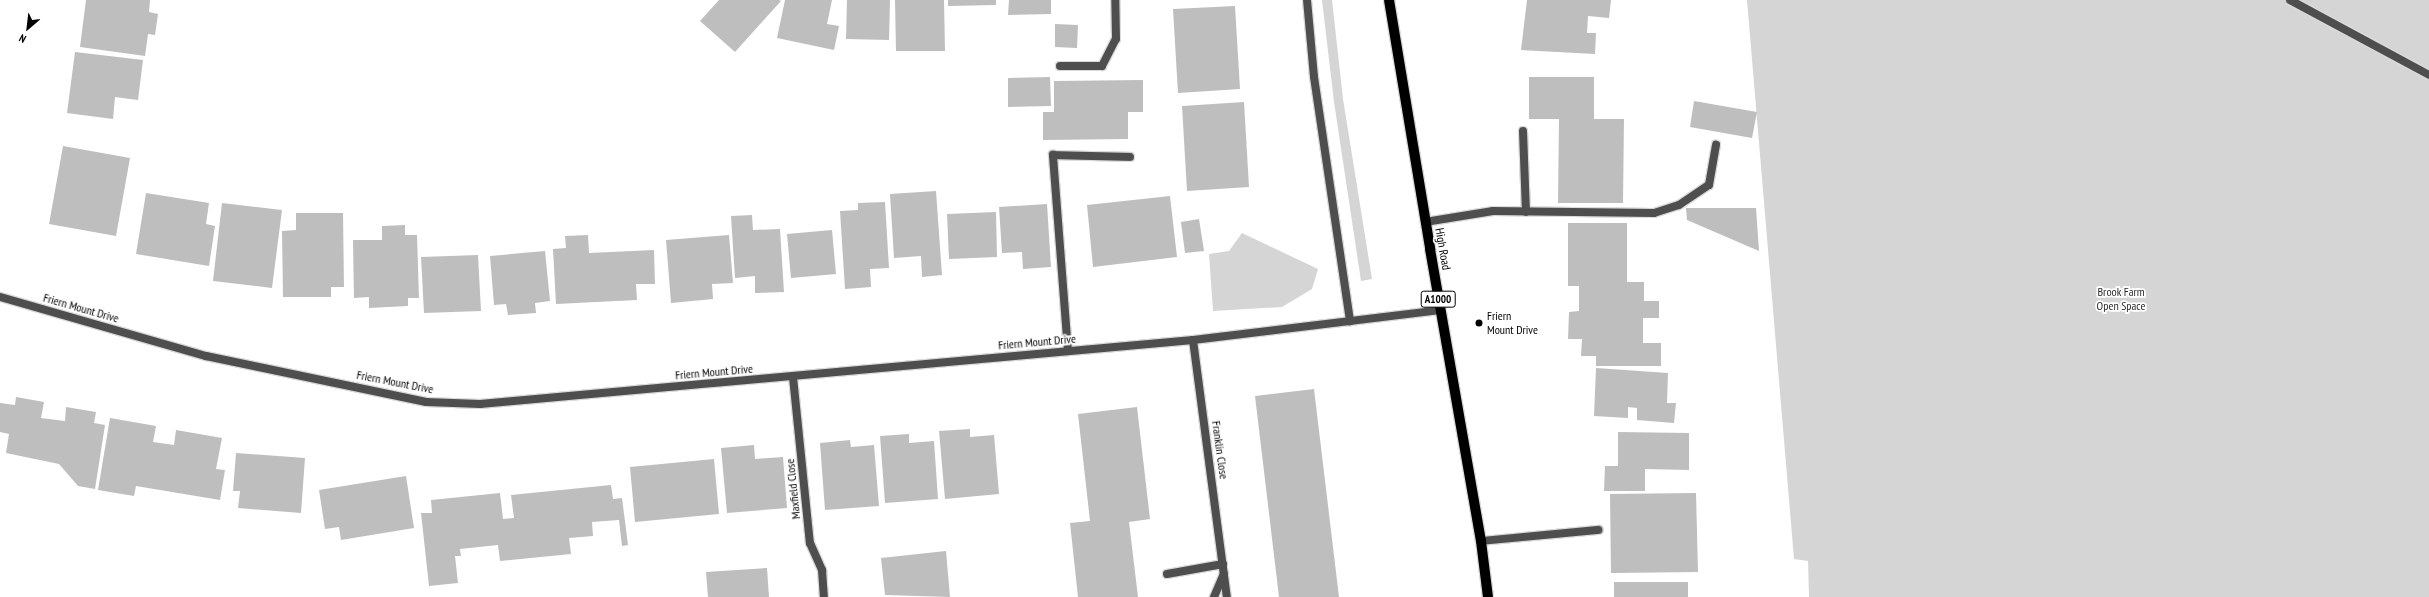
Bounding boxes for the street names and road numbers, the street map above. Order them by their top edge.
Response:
street label: High Road [1432,227,1454,271]
street label: Friern Mount Drive [42,290,120,326]
road number: A1000 [1420,290,1456,308]
street label: Friern Mount Drive [998,331,1076,353]
street label: Friern Mount Drive [675,361,753,383]
street label: Friern Mount Drive [355,368,435,396]
street label: Franklin Close [1209,420,1231,480]
street label: Maxfield Close [783,458,803,520]

